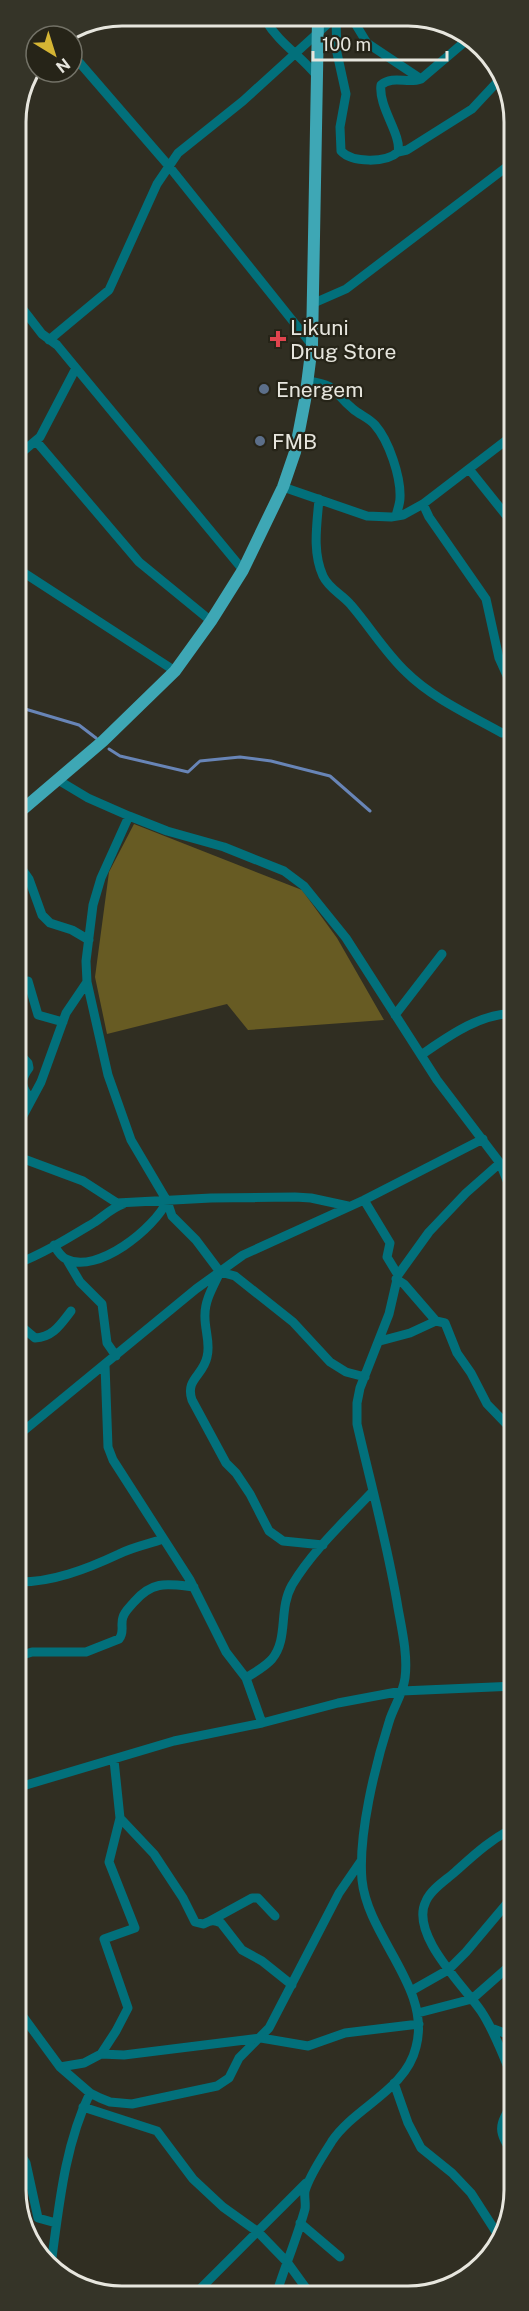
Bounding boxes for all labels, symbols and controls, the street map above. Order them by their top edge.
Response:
north arrow [24,24,84,84]
scale bar [313,24,446,62]
text: 100 m [322,34,371,55]
text: N [52,54,74,77]
place label: Likuni Drug Store [290,315,396,364]
marker: Likuni Drug Store [271,332,285,346]
place label: Energem [276,377,363,402]
marker: Energem [257,382,271,396]
place label: FMB [272,429,317,454]
marker: FMB [253,434,267,448]

